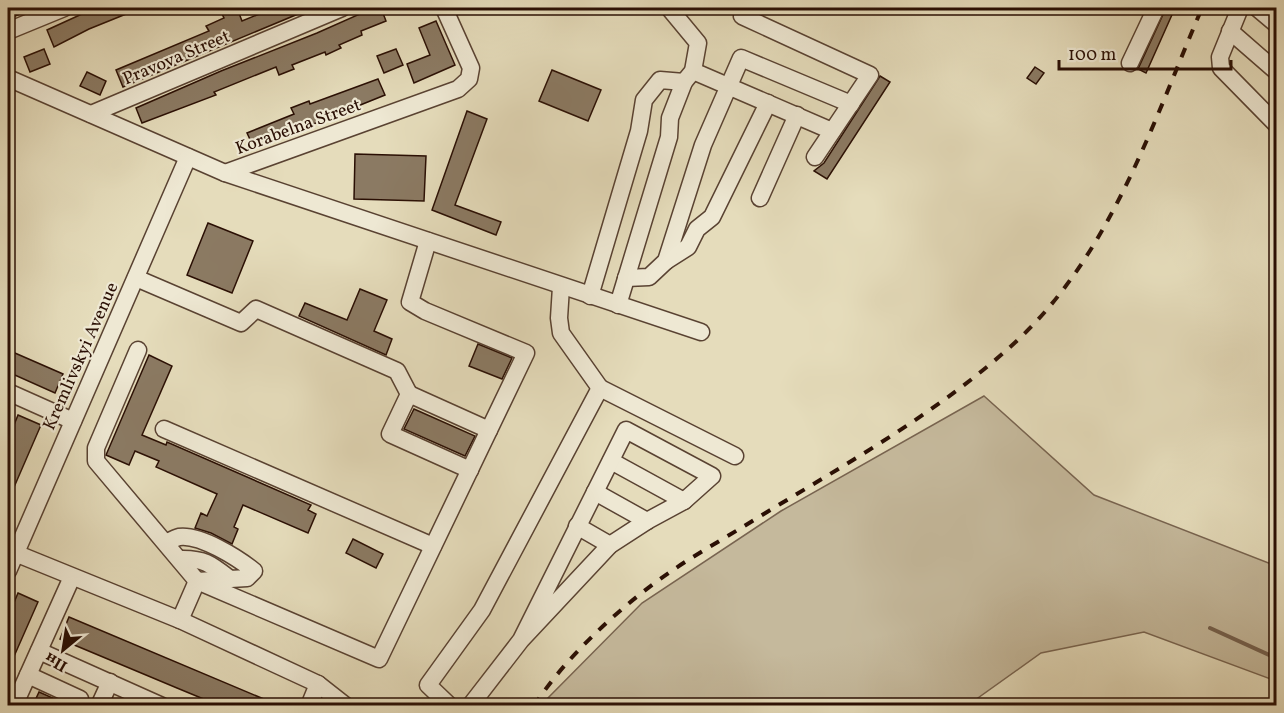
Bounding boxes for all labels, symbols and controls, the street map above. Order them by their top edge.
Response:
street label: Pravova Street [119,25,234,92]
scale bar [1059,33,1232,71]
text: 100 m [1068,43,1117,68]
street label: Korabelna Street [232,93,365,162]
street label: Kremlivskyi Avenue [37,279,125,435]
north arrow [33,620,93,680]
text: Пн [41,646,72,676]

